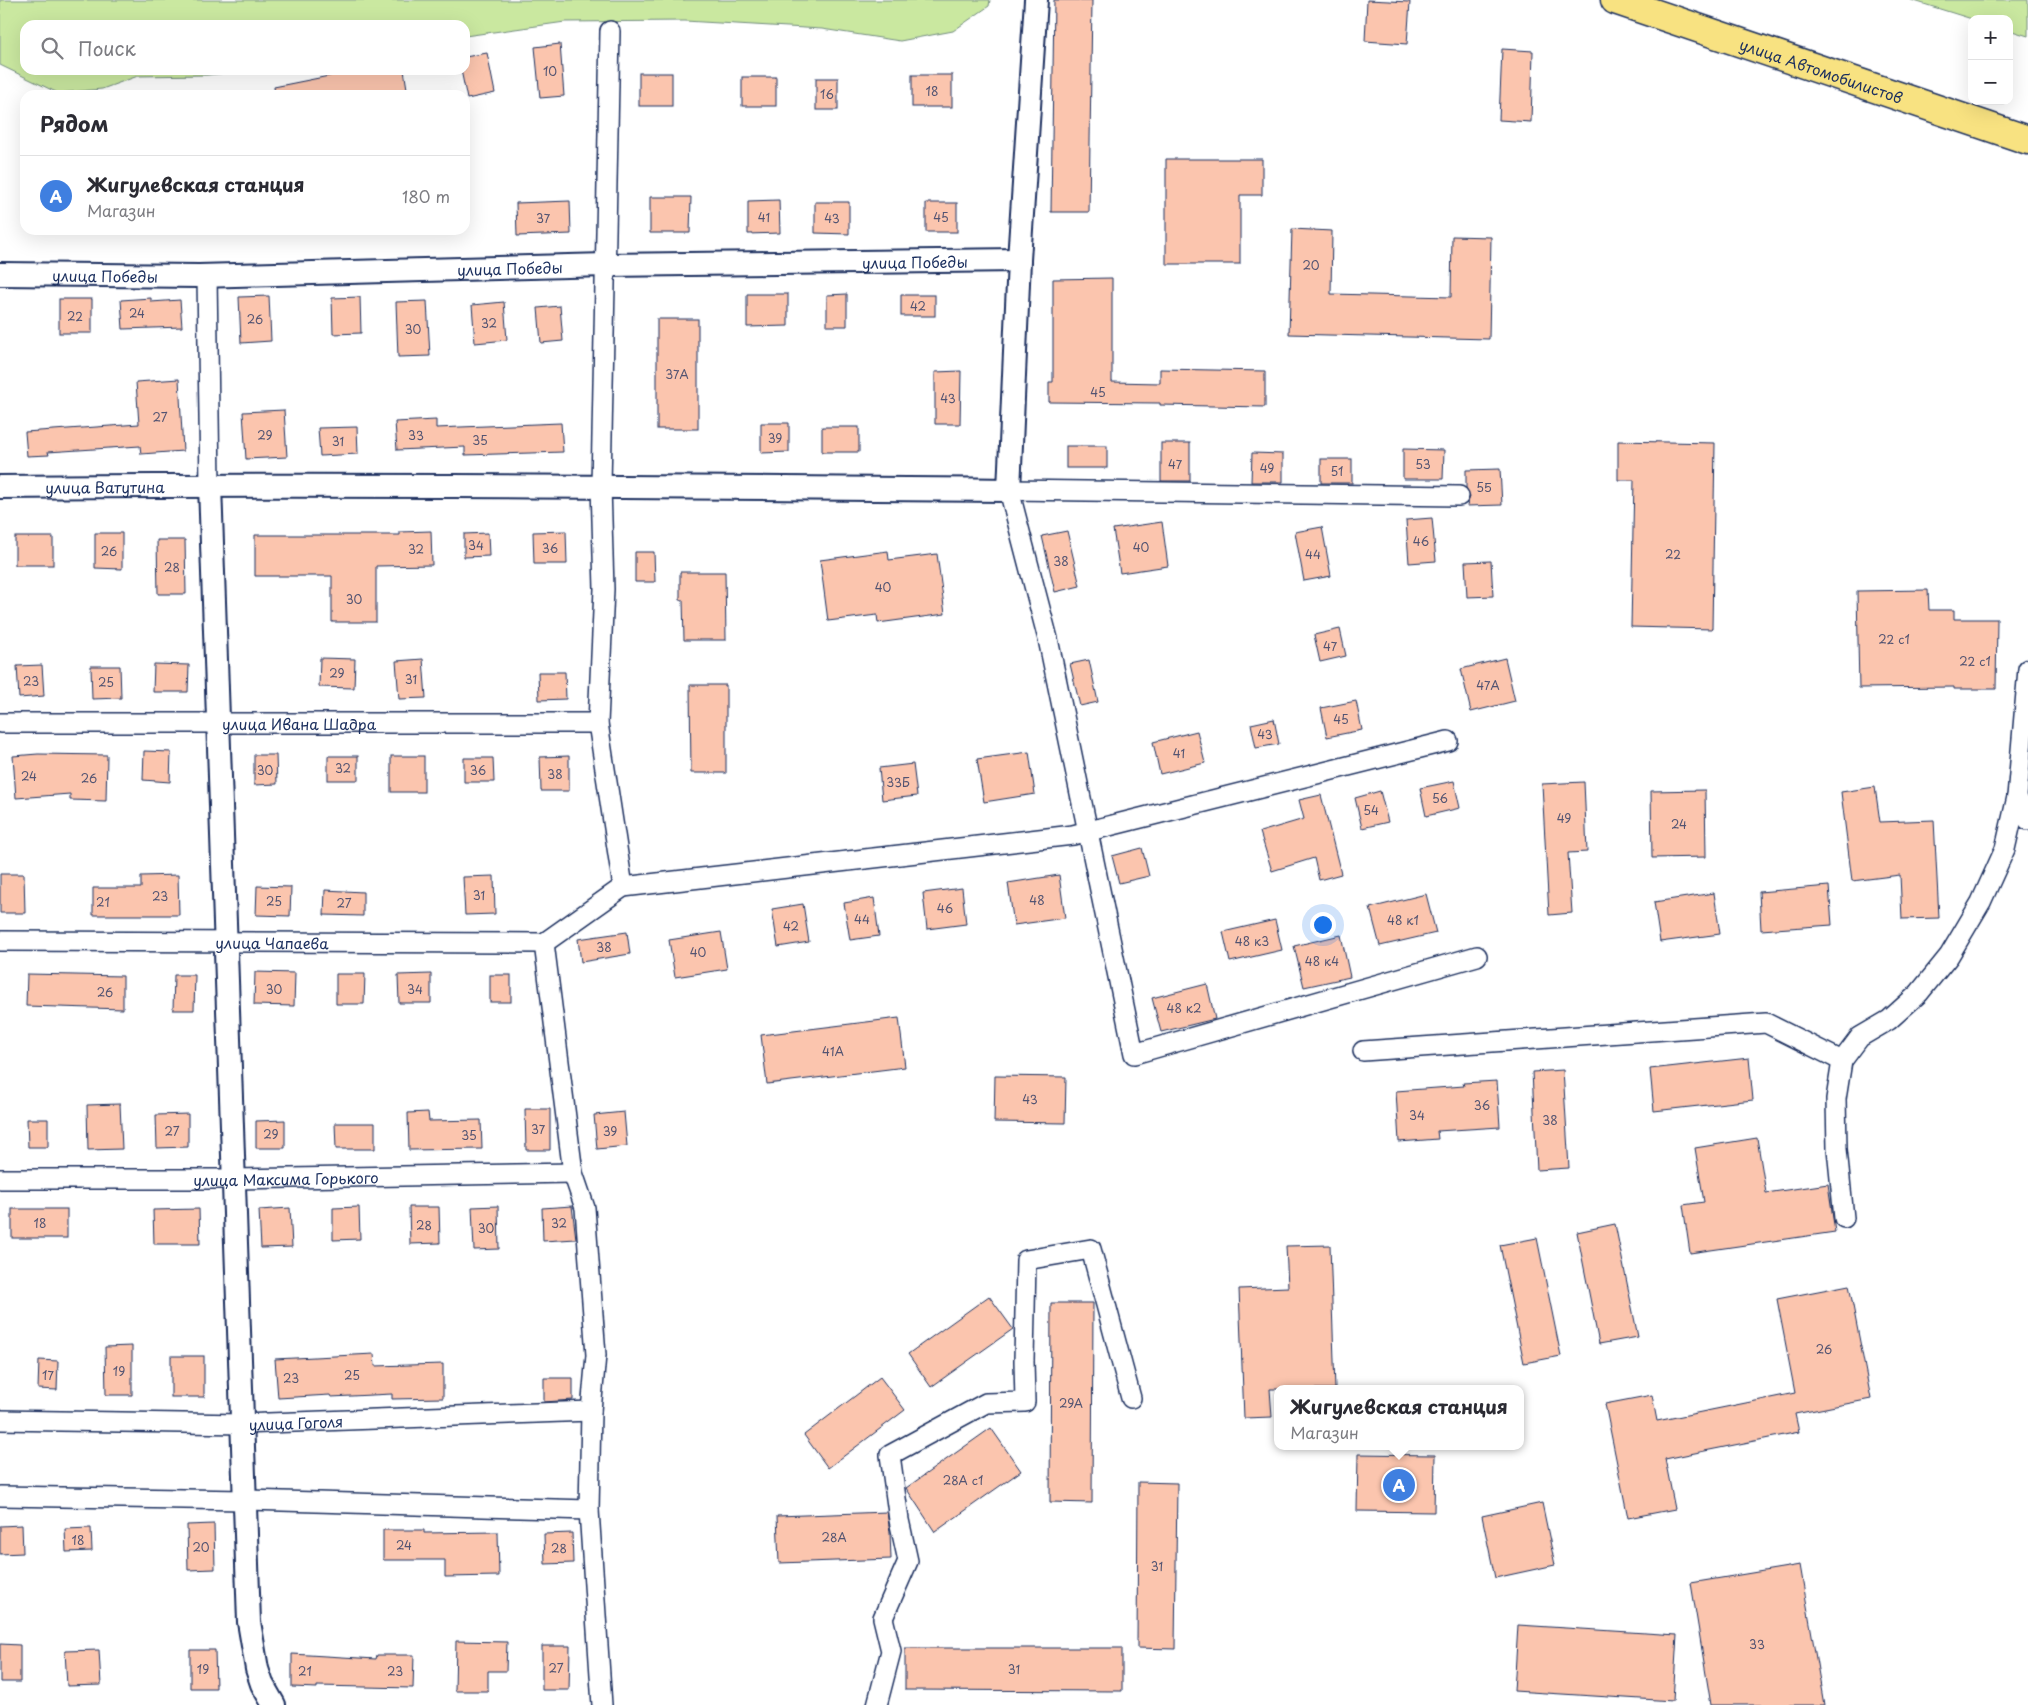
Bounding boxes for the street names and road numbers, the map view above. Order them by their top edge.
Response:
street label: улица Автомобилистов [1737,32,1906,108]
street label: улица Победы [862,249,968,273]
street label: улица Победы [457,255,563,281]
street label: улица Победы [52,263,158,287]
street label: улица Ватутина [45,474,165,498]
street label: улица Ивана Шадра [222,712,377,735]
street label: улица Чапаева [215,930,329,954]
street label: улица Максима Горького [193,1165,379,1191]
street label: улица Гоголя [248,1409,344,1435]

